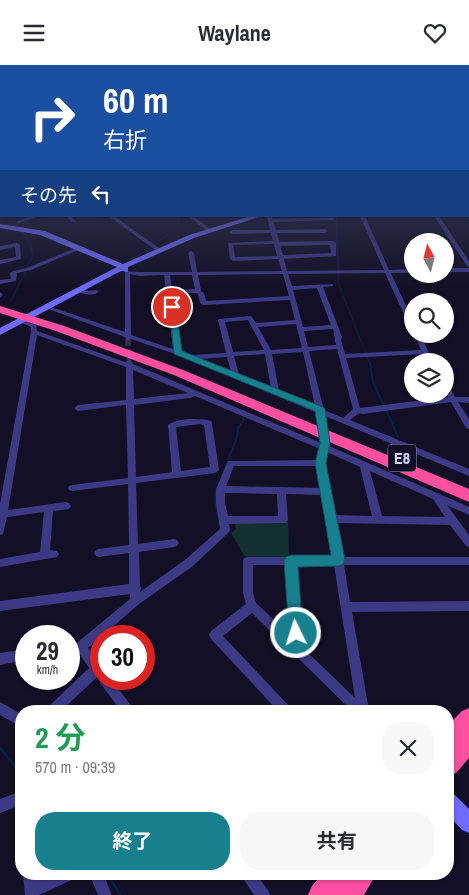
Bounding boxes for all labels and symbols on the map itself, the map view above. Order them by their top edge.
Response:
north arrow [404,233,454,283]
pin [151,286,193,328]
road number: E8 [388,444,416,471]
position arrow [269,606,321,658]
speed limit sign: 30 [90,625,155,690]

